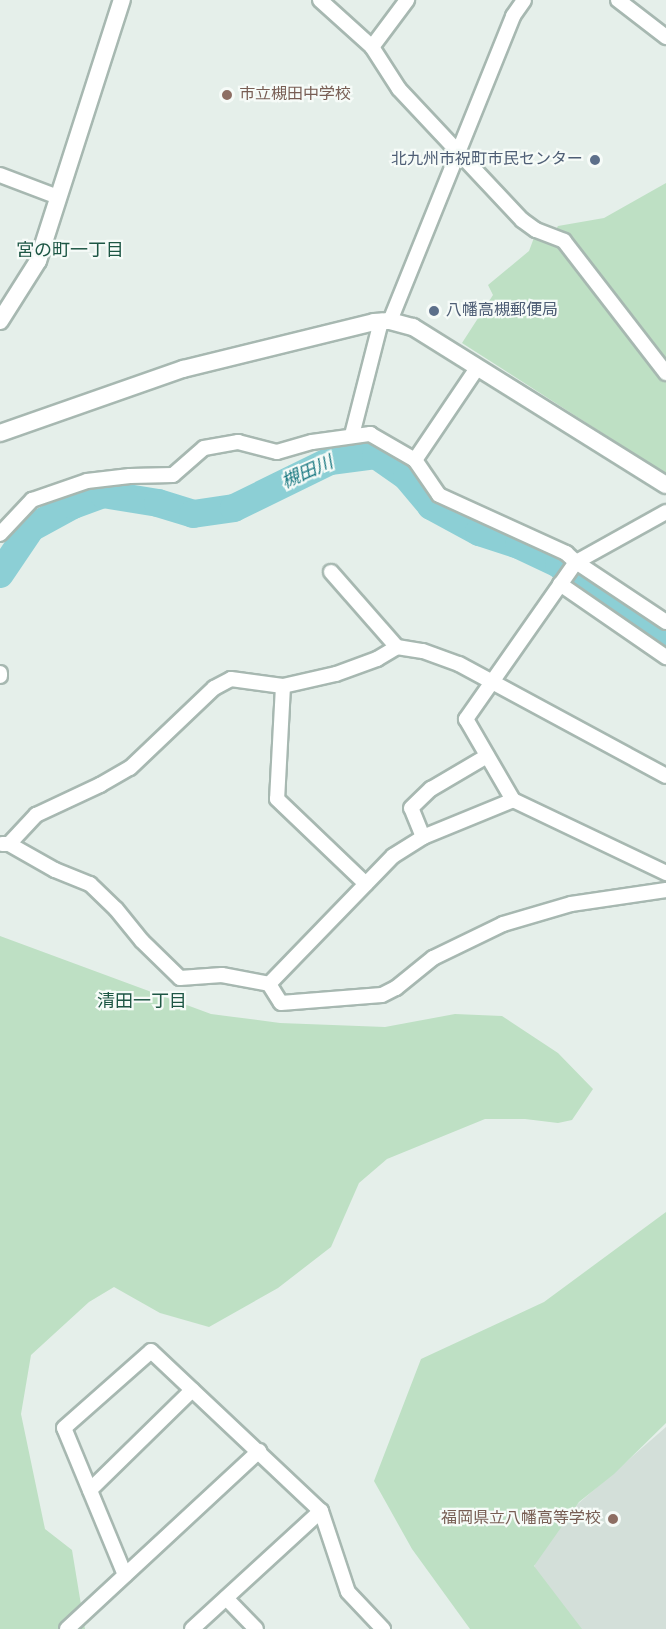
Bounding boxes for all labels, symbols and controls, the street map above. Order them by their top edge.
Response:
place label: 市立槻田中学校 [239,85,351,105]
marker: 市立槻田中学校 [220,88,234,102]
place label: 北九州市祝町市民センター [391,150,583,170]
marker: 北九州市祝町市民センター [588,153,602,167]
district label: 宮の町一丁目 [16,241,124,263]
place label: 八幡高槻郵便局 [446,301,558,321]
marker: 八幡高槻郵便局 [427,304,441,318]
water label: 槻田川 [279,453,337,495]
district label: 清田一丁目 [97,992,187,1014]
place label: 福岡県立八幡高等学校 [441,1509,601,1529]
marker: 福岡県立八幡高等学校 [606,1512,620,1526]

